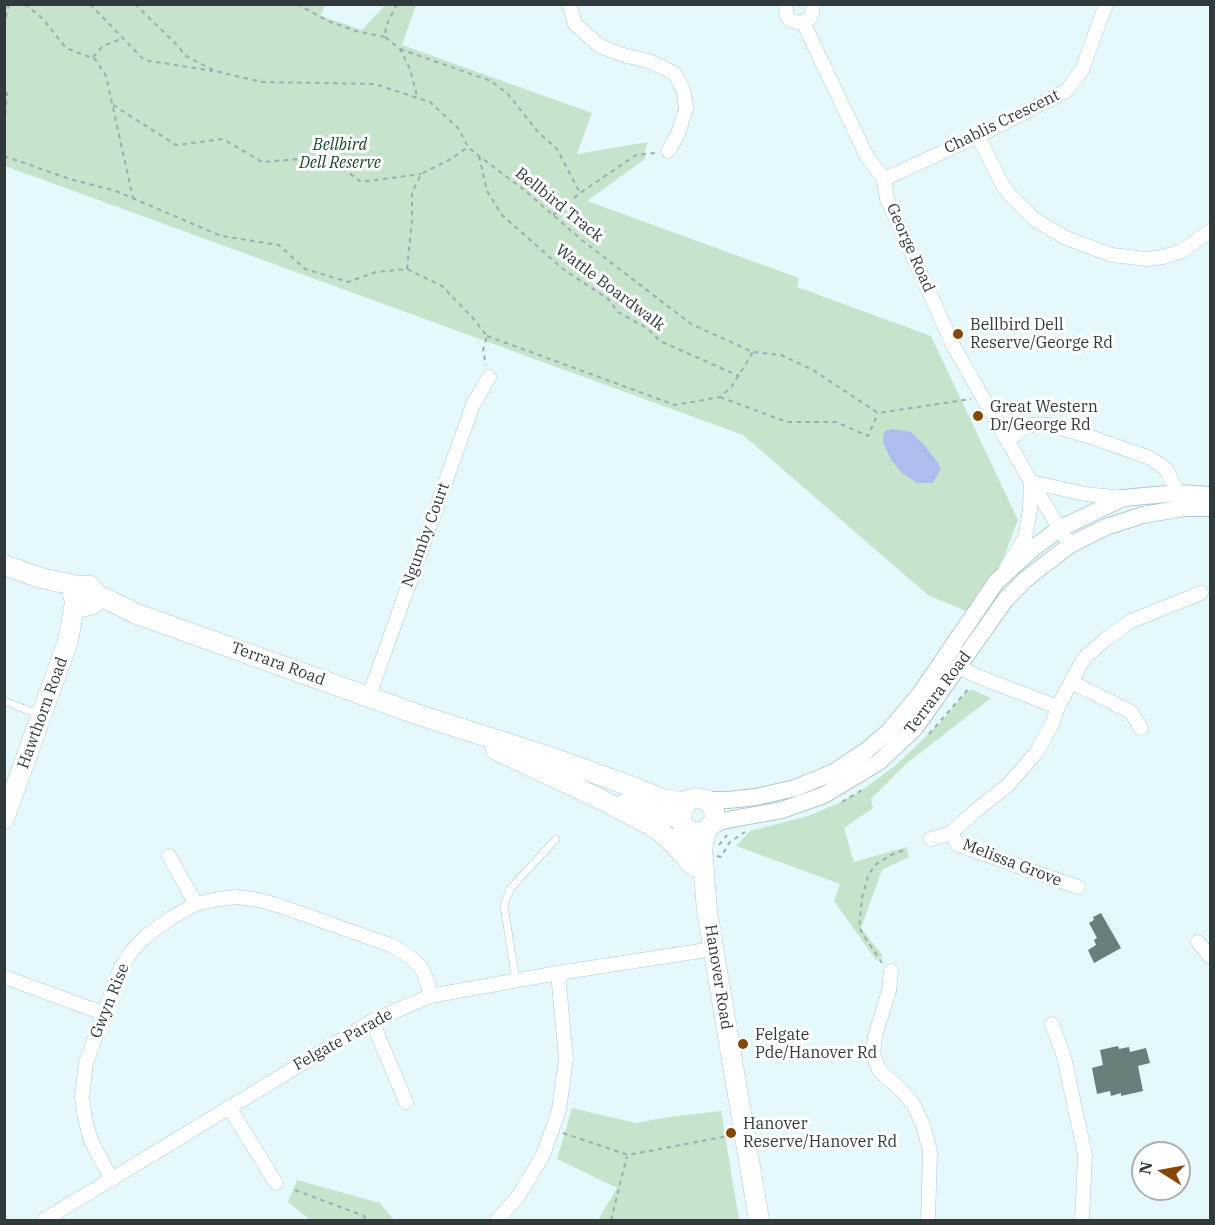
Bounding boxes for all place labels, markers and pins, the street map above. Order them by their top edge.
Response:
place label: Bellbird Dell Reserve/George Rd [970,315,1113,353]
marker: Bellbird Dell Reserve/George Rd [951,327,965,341]
place label: Great Western Dr/George Rd [990,397,1098,435]
marker: Great Western Dr/George Rd [971,409,985,423]
place label: Felgate Pde/Hanover Rd [755,1025,877,1063]
marker: Felgate Pde/Hanover Rd [736,1037,750,1051]
place label: Hanover Reserve/Hanover Rd [743,1114,897,1152]
marker: Hanover Reserve/Hanover Rd [724,1126,738,1140]

